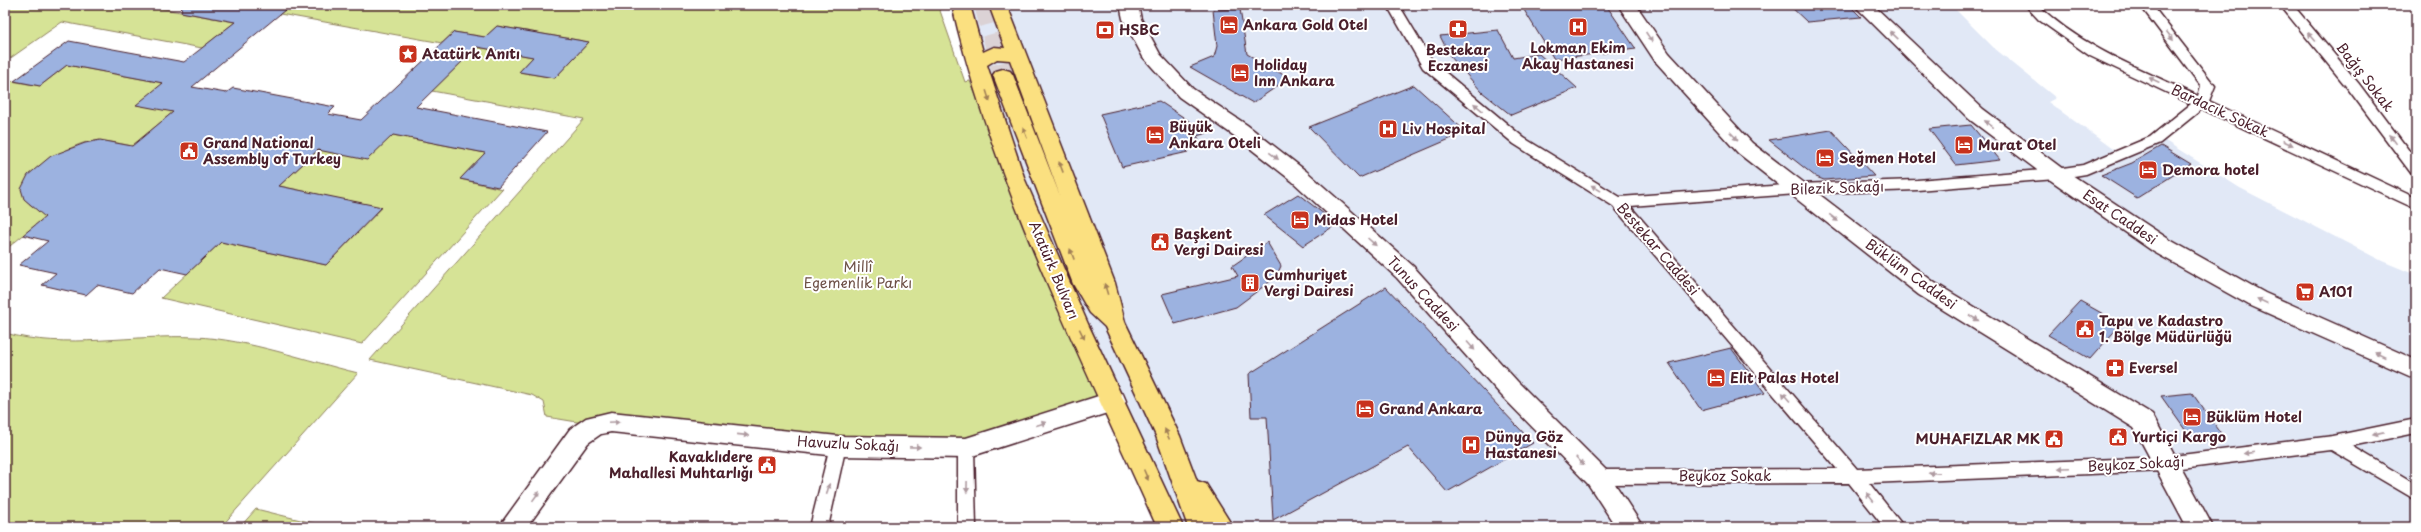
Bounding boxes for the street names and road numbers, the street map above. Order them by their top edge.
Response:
street label: Bağış Sokak [2331,37,2399,116]
street label: Bardacık Sokak [2168,79,2273,142]
street label: Bilezik Sokağı [1790,175,1884,200]
street label: Esat Caddesi [2079,184,2162,249]
street label: Bestekar Caddesi [1612,198,1705,300]
street label: Atatürk Bulvarı [1024,217,1085,322]
street label: Büklüm Caddesi [1861,233,1961,314]
street label: Tunus Caddesi [1383,251,1464,336]
street label: Havuzlu Sokağı [796,430,900,457]
street label: Beykoz Sokağı [2087,450,2185,477]
street label: Beykoz Sokak [1679,465,1772,486]

